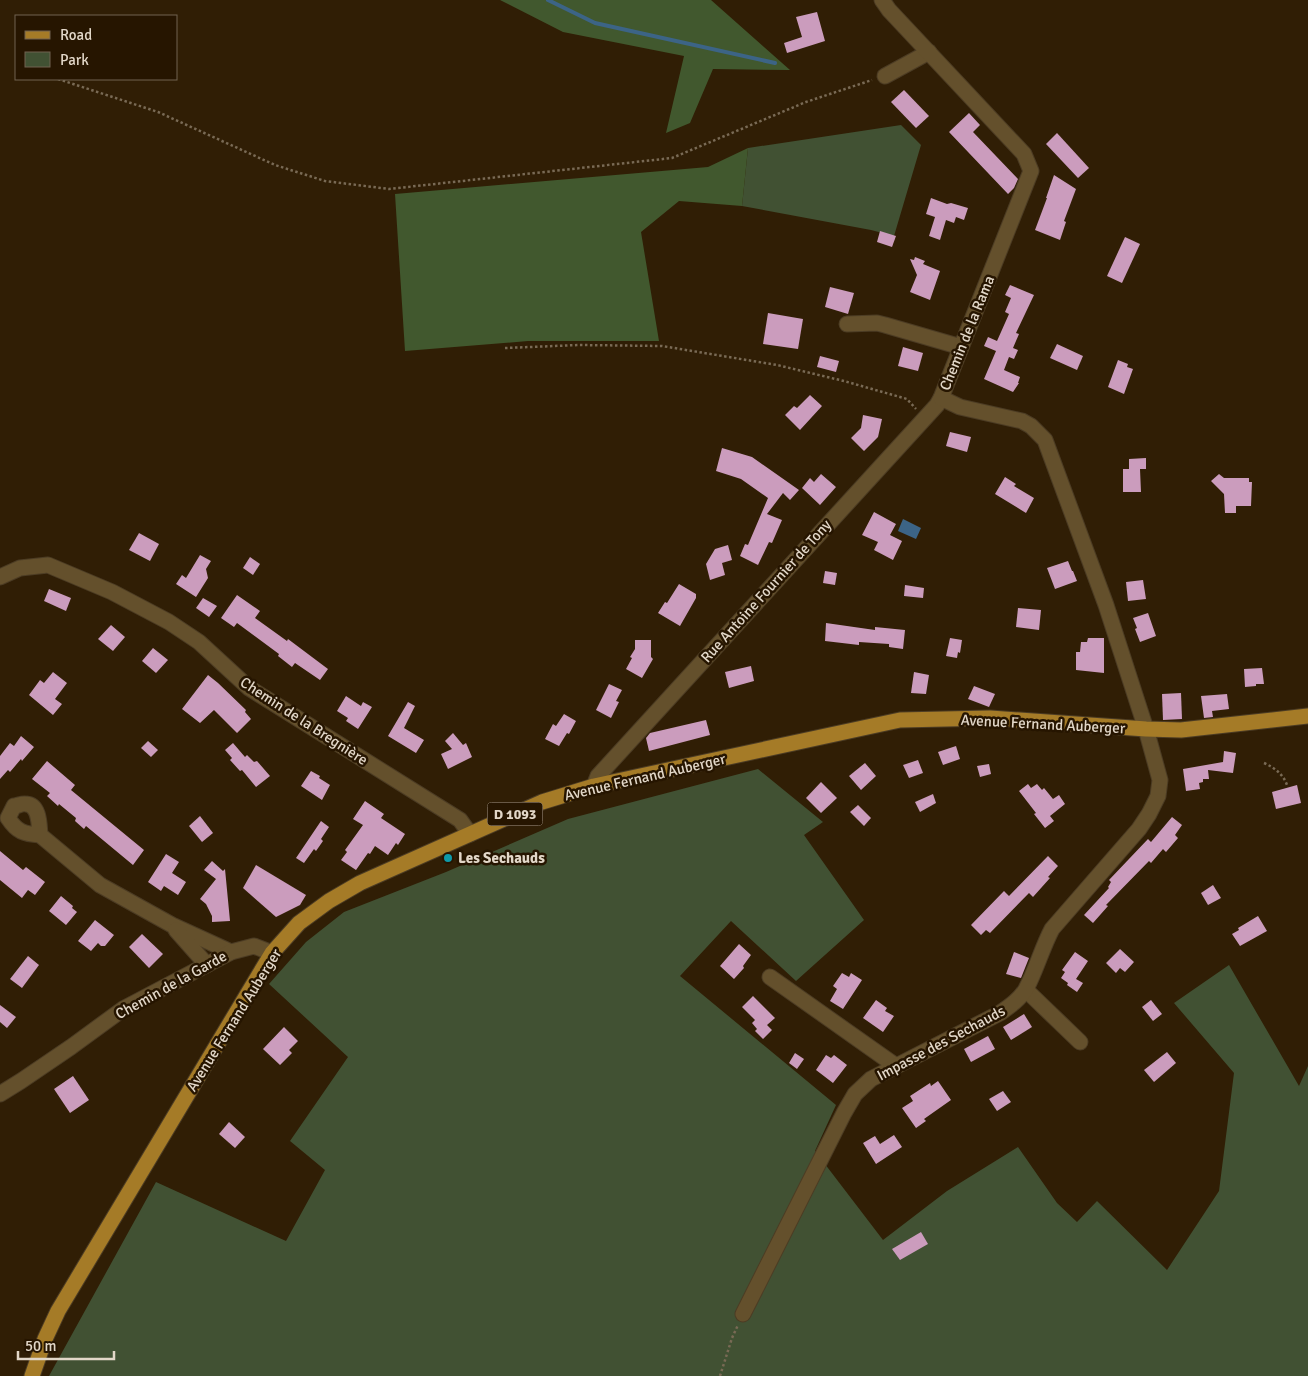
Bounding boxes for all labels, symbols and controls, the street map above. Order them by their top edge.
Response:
legend [15,15,178,80]
text: Road [60,26,92,44]
text: Park [60,51,89,69]
street label: Chemin de la Rama [936,273,998,393]
street label: Rue Antoine Fournier de Tony [697,516,835,666]
street label: Chemin de la Bregnière [237,673,371,769]
street label: Avenue Fernand Auberger [960,711,1126,737]
street label: Avenue Fernand Auberger [563,750,728,804]
road number: D 1093 [488,802,542,826]
place label: Les Sechauds [458,849,545,867]
marker: Les Sechauds [442,852,454,864]
street label: Avenue Fernand Auberger [183,945,286,1095]
street label: Chemin de la Garde [112,947,230,1023]
street label: Impasse des Sechauds [874,1001,1009,1084]
scale bar [18,1328,114,1360]
text: 50 m [25,1337,56,1355]

